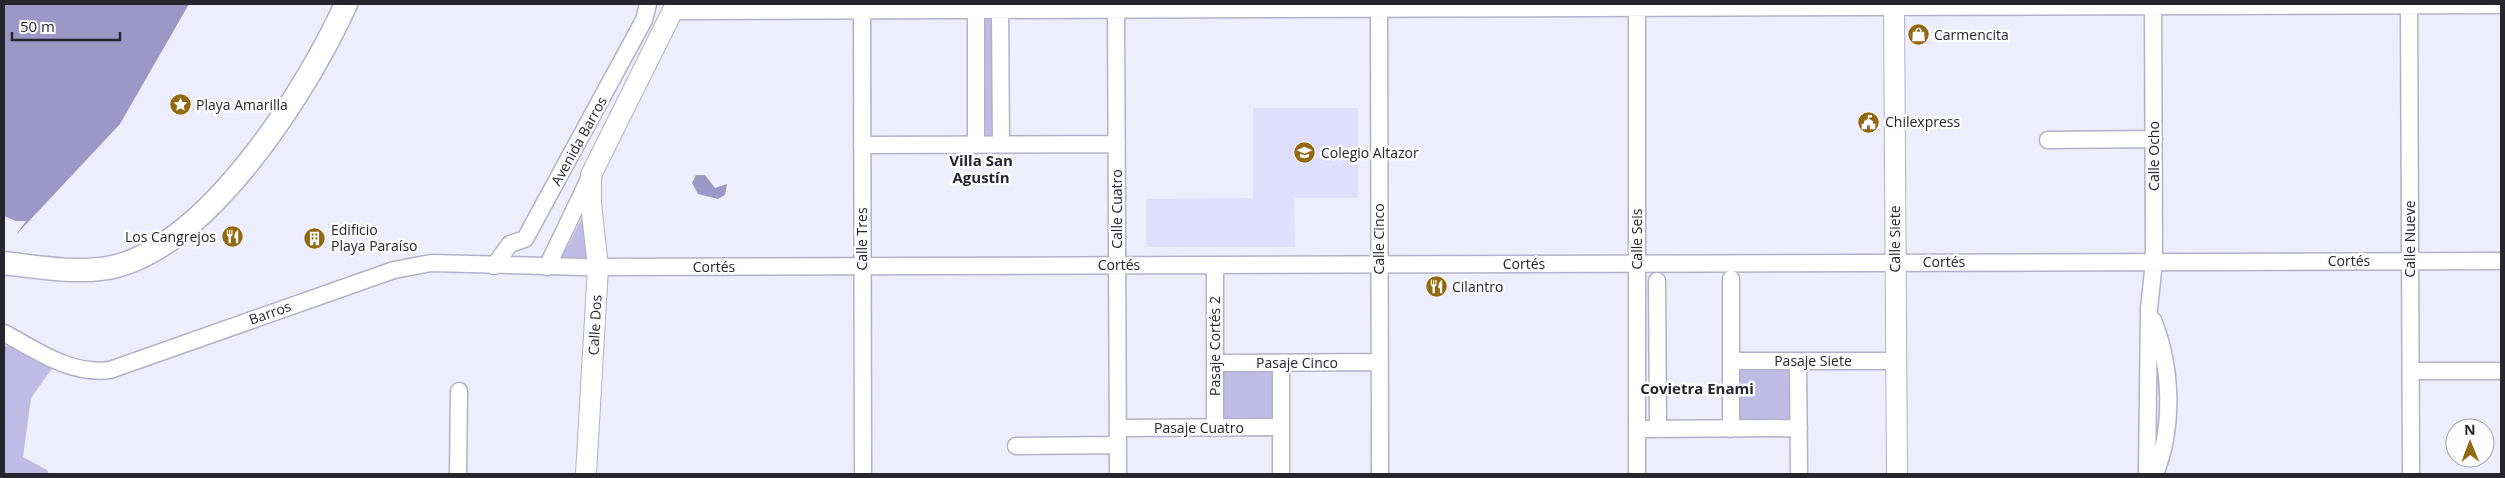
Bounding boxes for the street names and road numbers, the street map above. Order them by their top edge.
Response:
street label: Avenida Barros [546,92,611,189]
street label: Calle Ocho [2144,121,2163,191]
street label: Calle Cuatro [1107,169,1126,249]
street label: Calle Nueve [2400,200,2419,278]
street label: Calle Cinco [1369,203,1388,275]
street label: Calle Siete [1885,205,1904,273]
street label: Calle Tres [852,207,871,271]
street label: Calle Seis [1627,208,1646,269]
street label: Cortés [2328,251,2371,270]
street label: Cortés [1923,252,1966,271]
street label: Cortés [1503,254,1546,273]
street label: Cortés [1098,255,1141,274]
street label: Cortés [693,257,736,276]
street label: Calle Dos [583,294,606,356]
street label: Barros [246,296,294,329]
street label: Pasaje Cortés 2 [1205,296,1224,396]
street label: Pasaje Siete [1774,351,1852,370]
street label: Pasaje Cinco [1256,353,1338,372]
street label: Pasaje Cuatro [1154,418,1244,437]

